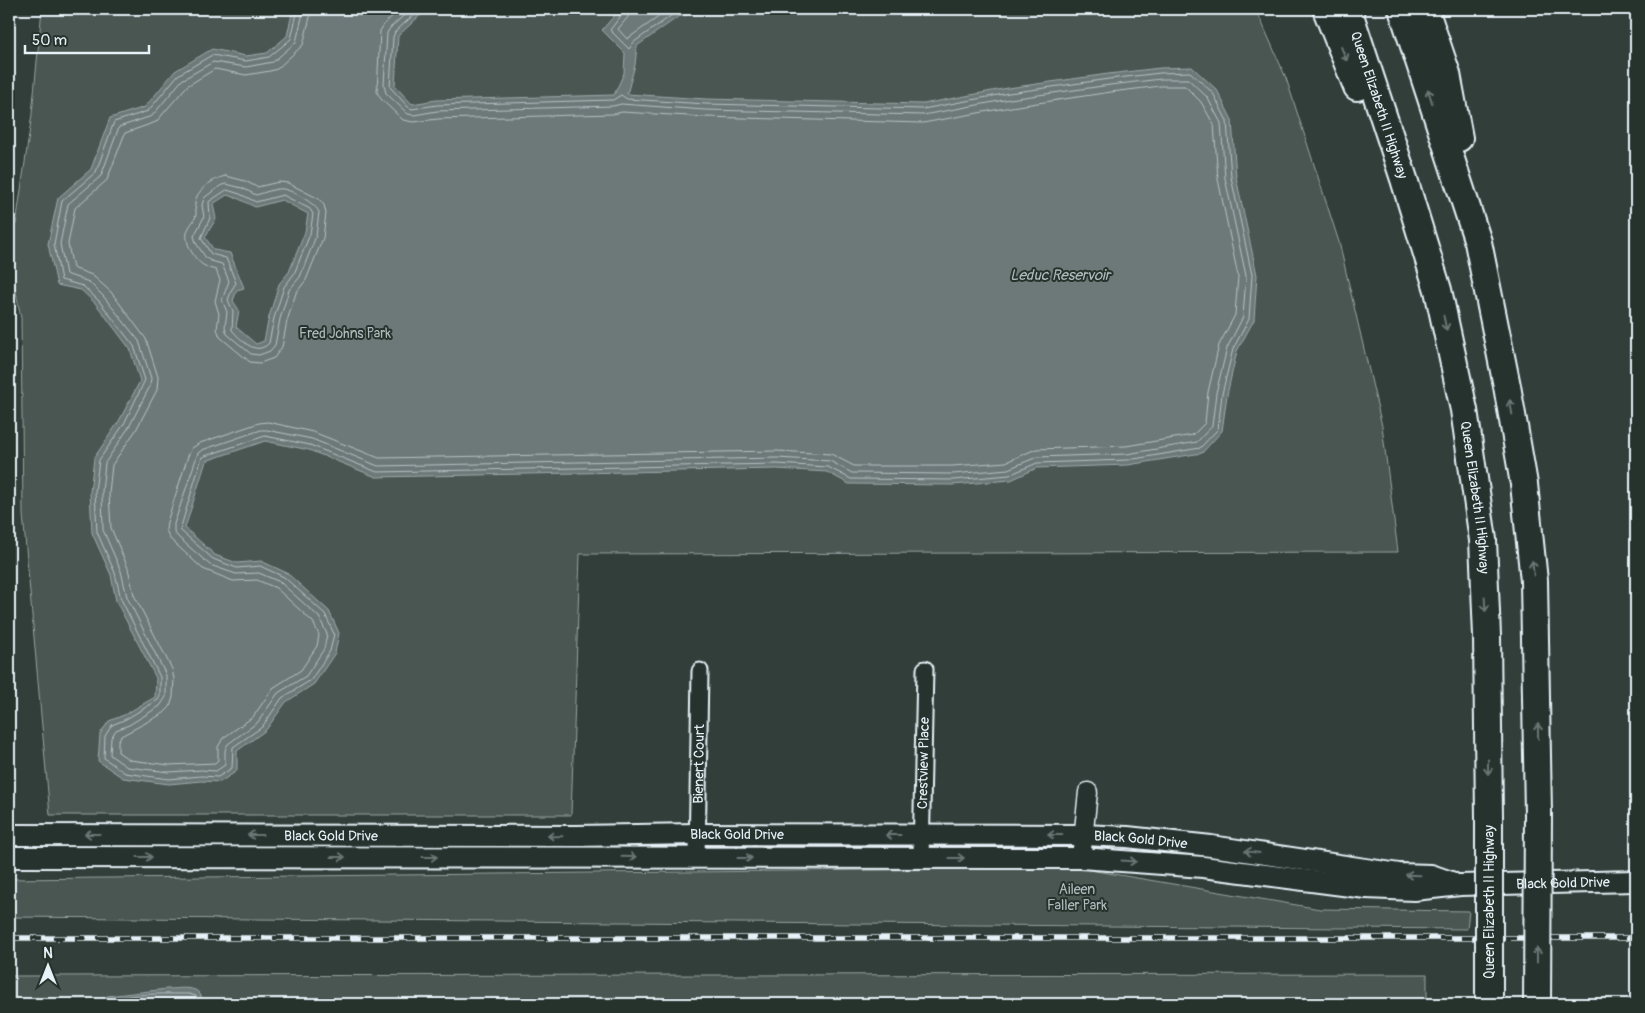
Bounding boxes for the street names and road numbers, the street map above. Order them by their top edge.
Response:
street label: Queen Elizabeth II Highway [1347,29,1412,181]
street label: Queen Elizabeth II Highway [1457,420,1493,574]
street label: Crestview Place [914,717,932,809]
street label: Bienert Court [689,724,708,804]
street label: Black Gold Drive [690,825,784,843]
street label: Queen Elizabeth II Highway [1481,825,1498,979]
street label: Black Gold Drive [284,827,378,844]
street label: Black Gold Drive [1094,827,1189,852]
street label: Black Gold Drive [1516,873,1610,892]

